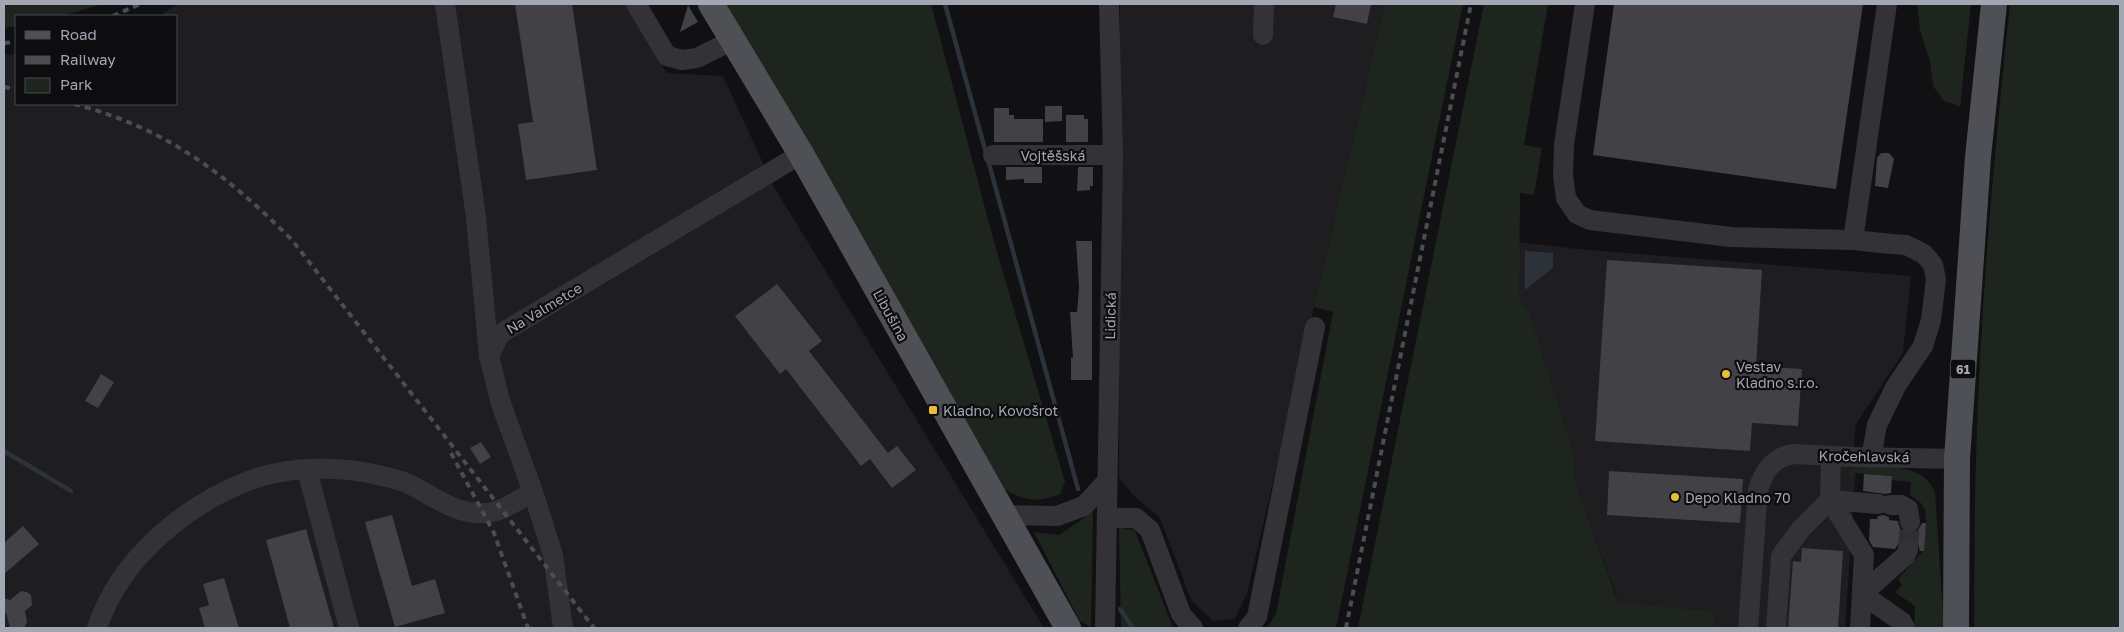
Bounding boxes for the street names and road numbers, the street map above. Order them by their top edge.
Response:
street label: Vojtěšská [1021,147,1085,164]
street label: Na Valmetce [503,279,585,337]
street label: Libušina [870,286,912,344]
street label: Lidická [1101,292,1119,340]
road number: 61 [1950,359,1976,378]
street label: Kročehlavská [1818,447,1910,465]

